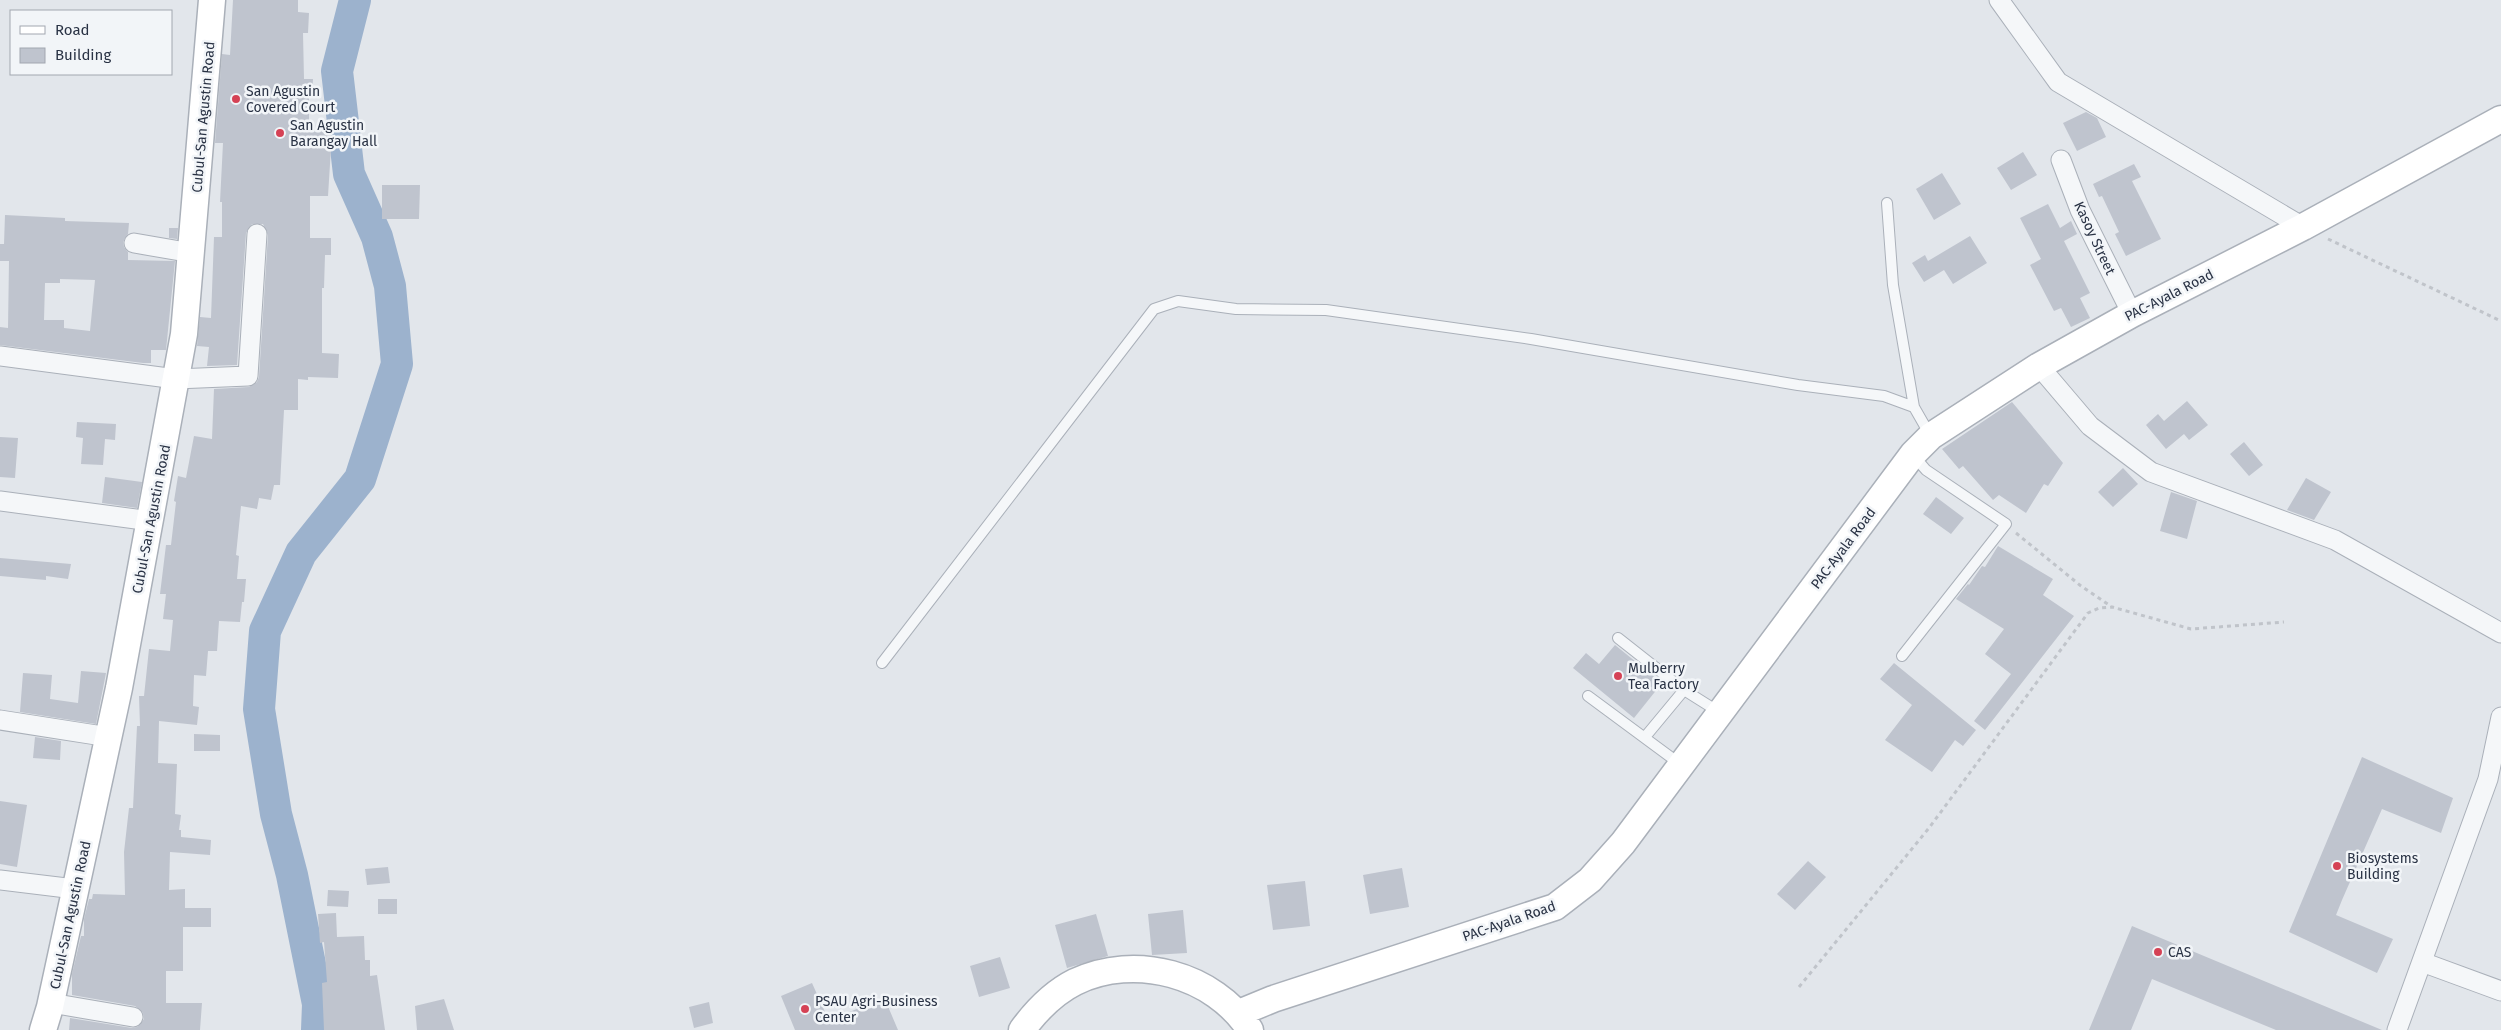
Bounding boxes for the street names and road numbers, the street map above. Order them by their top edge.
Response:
street label: Cubul-San Agustin Road [188,41,219,193]
street label: Kasoy Street [2070,199,2119,278]
street label: PAC-Ayala Road [2122,266,2217,325]
street label: Cubul-San Agustin Road [129,443,174,595]
street label: PAC-Ayala Road [1807,504,1880,592]
street label: Cubul-San Agustin Road [46,839,95,991]
street label: PAC-Ayala Road [1460,898,1558,945]

